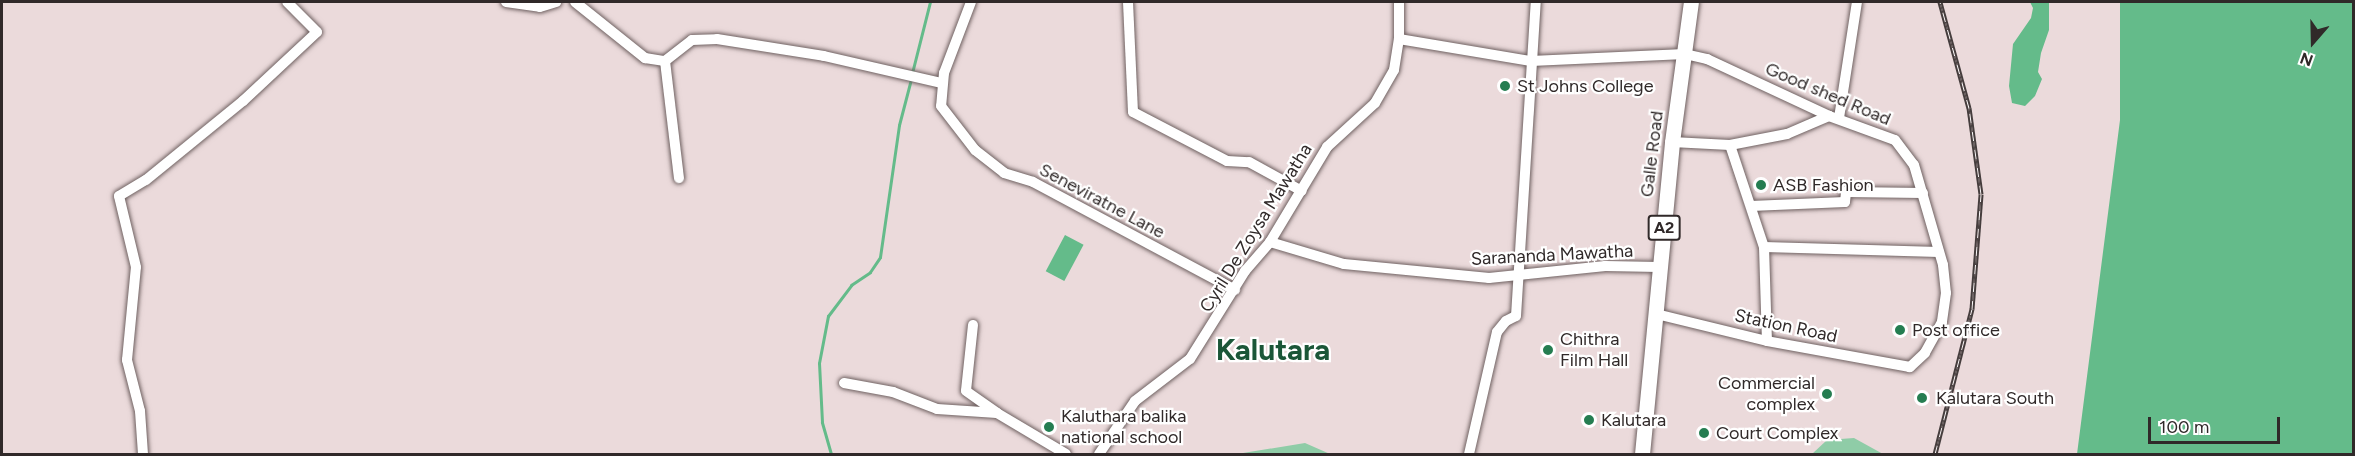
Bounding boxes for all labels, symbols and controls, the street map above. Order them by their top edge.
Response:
north arrow [2283,12,2343,72]
text: N [2298,48,2316,70]
street label: Good shed Road [1762,58,1894,130]
place label: St Johns College [1517,75,1653,97]
marker: St Johns College [1498,79,1512,93]
street label: Galle Road [1636,110,1668,198]
street label: Cyril De Zoysa Mawatha [1195,140,1317,316]
street label: Seneviratne Lane [1036,159,1168,243]
place label: ASB Fashion [1773,174,1874,196]
marker: ASB Fashion [1754,178,1768,192]
road number: A2 [1648,215,1680,241]
street label: Sarananda Mawatha [1470,240,1634,270]
street label: Station Road [1733,305,1839,347]
place label: Post office [1912,319,2000,341]
marker: Post office [1893,323,1907,337]
place label: Chithra Film Hall [1560,329,1628,372]
district label: Kalutara [1216,332,1330,368]
marker: Chithra Film Hall [1541,343,1555,357]
place label: Commercial complex [1718,373,1815,416]
marker: Commercial complex [1820,387,1834,401]
place label: Kalutara South [1936,387,2054,409]
marker: Kalutara South [1913,389,1931,407]
scale bar [2151,405,2283,443]
place label: Kaluthara balika national school [1061,406,1186,448]
place label: Kalutara [1601,409,1666,431]
marker: Kalutara [1582,413,1596,427]
text: 100 m [2159,416,2209,438]
marker: Kaluthara balika national school [1042,420,1056,434]
place label: Court Complex [1716,422,1838,444]
marker: Court Complex [1697,426,1711,440]

